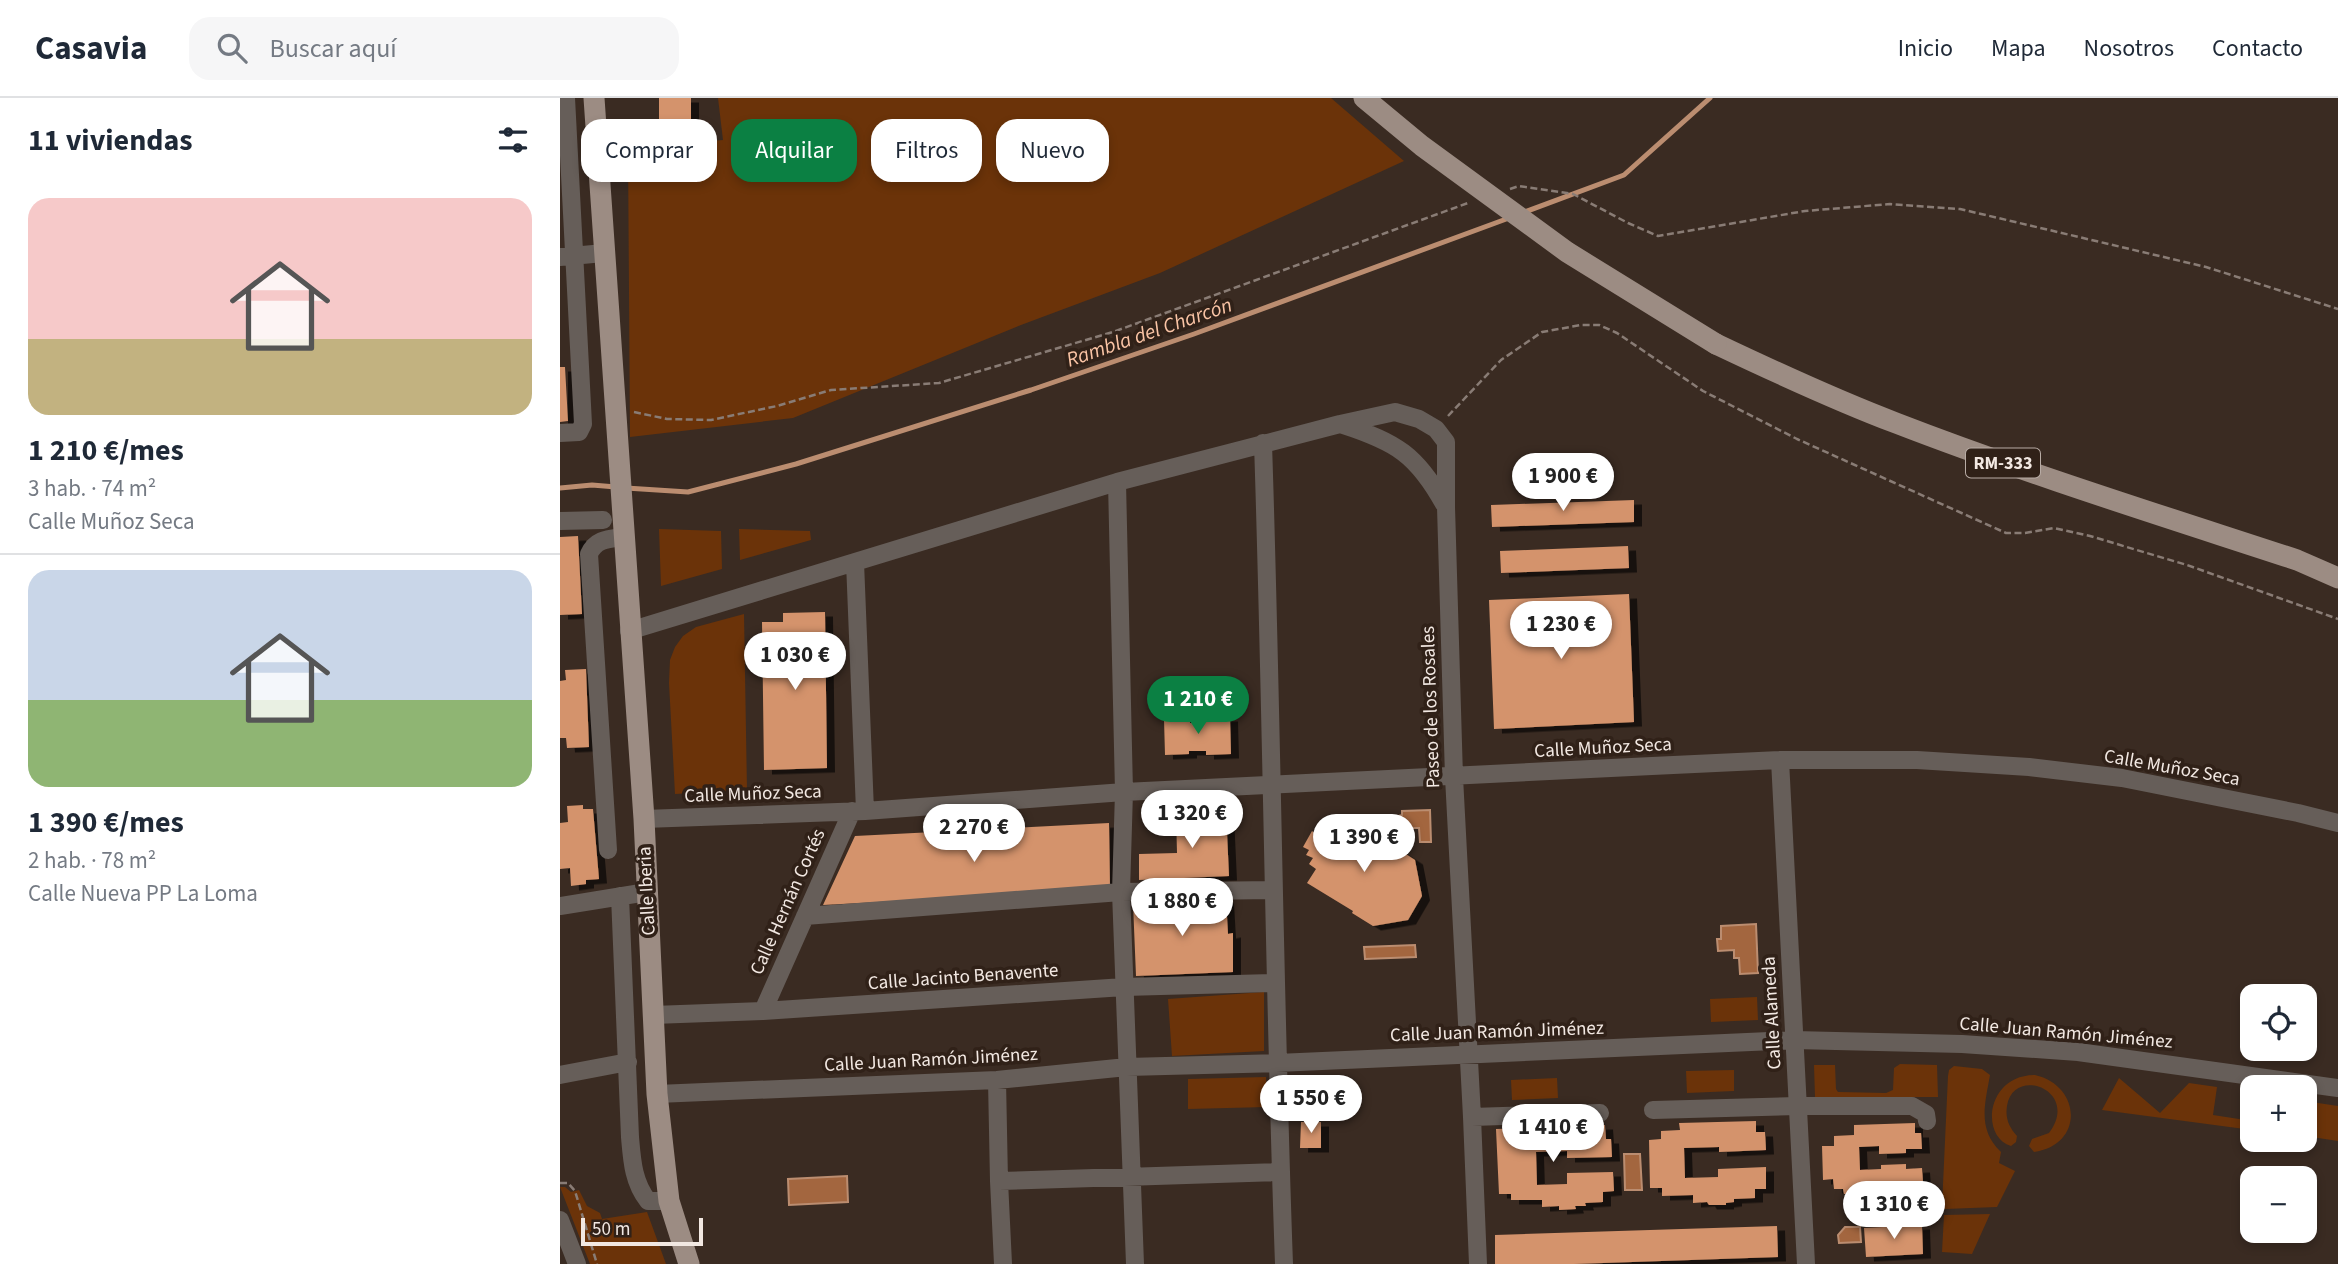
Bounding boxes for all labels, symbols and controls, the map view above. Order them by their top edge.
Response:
search box [189,17,679,80]
text: Casavia [35,25,147,72]
icon: search [213,29,251,67]
text: Buscar aquí [269,30,397,67]
text: Inicio [1898,31,1953,66]
text: Mapa [1991,31,2046,66]
text: Nosotros [2084,31,2174,66]
text: Contacto [2212,31,2303,66]
text: 11 viviendas [28,119,193,162]
chip: Comprar [581,119,717,182]
chip: Alquilar [731,119,857,182]
chip: Filtros [871,119,982,182]
chip: Nuevo [996,119,1109,182]
icon: filters [494,121,532,159]
icon: home [217,243,343,369]
water label: Rambla del Charcón [1062,290,1236,374]
text: 1 210 €/mes [28,429,184,472]
road number: RM-333 [1966,449,2040,478]
pin: 1 900 € [1498,454,1628,513]
text: 1 900 € [1528,459,1598,492]
text: 3 hab. · 74 m² [28,472,156,505]
text: Calle Muñoz Seca [28,505,195,538]
pin: 1 230 € [1496,602,1626,661]
text: 1 230 € [1526,607,1596,640]
icon: home [217,615,343,741]
street label: Paseo de los Rosales [1415,625,1447,789]
pin: 1 030 € [730,632,860,692]
text: 1 030 € [760,638,830,671]
pin: 1 210 € [1133,676,1263,736]
text: 1 210 € [1163,682,1233,715]
street label: Calle Muñoz Seca [1534,731,1672,765]
street label: Calle Muñoz Seca [2102,743,2242,793]
street label: Calle Muñoz Seca [684,778,822,810]
pin: 1 320 € [1127,790,1257,850]
text: 1 320 € [1157,796,1227,829]
text: 1 390 €/mes [28,801,184,844]
pin: 2 270 € [909,804,1039,864]
text: 2 270 € [939,810,1009,843]
pin: 1 390 € [1299,814,1429,874]
text: 1 390 € [1329,820,1399,853]
street label: Calle Hernán Cortés [744,825,832,979]
text: 2 hab. · 78 m² [28,844,156,877]
street label: Calle Iberia [631,846,663,936]
text: Calle Nueva PP La Loma [28,877,258,910]
pin: 1 880 € [1117,878,1247,938]
text: 1 880 € [1147,884,1217,917]
street label: Calle Alameda [1756,956,1788,1070]
street label: Calle Jacinto Benavente [867,957,1059,997]
map controls [2240,984,2317,1243]
button: locate [2240,984,2317,1061]
street label: Calle Juan Ramón Jiménez [1958,1010,2174,1056]
street label: Calle Juan Ramón Jiménez [1390,1015,1604,1049]
street label: Calle Juan Ramón Jiménez [823,1041,1039,1079]
button: + [2240,1075,2317,1152]
pin: 1 550 € [1246,1076,1376,1135]
text: 1 550 € [1276,1081,1346,1114]
pin: 1 410 € [1488,1104,1618,1164]
text: 1 410 € [1518,1110,1588,1143]
button: − [2240,1166,2317,1243]
pin: 1 310 € [1829,1182,1959,1241]
text: 1 310 € [1859,1187,1929,1220]
scale bar [581,1215,704,1247]
text: 50 m [592,1216,630,1243]

